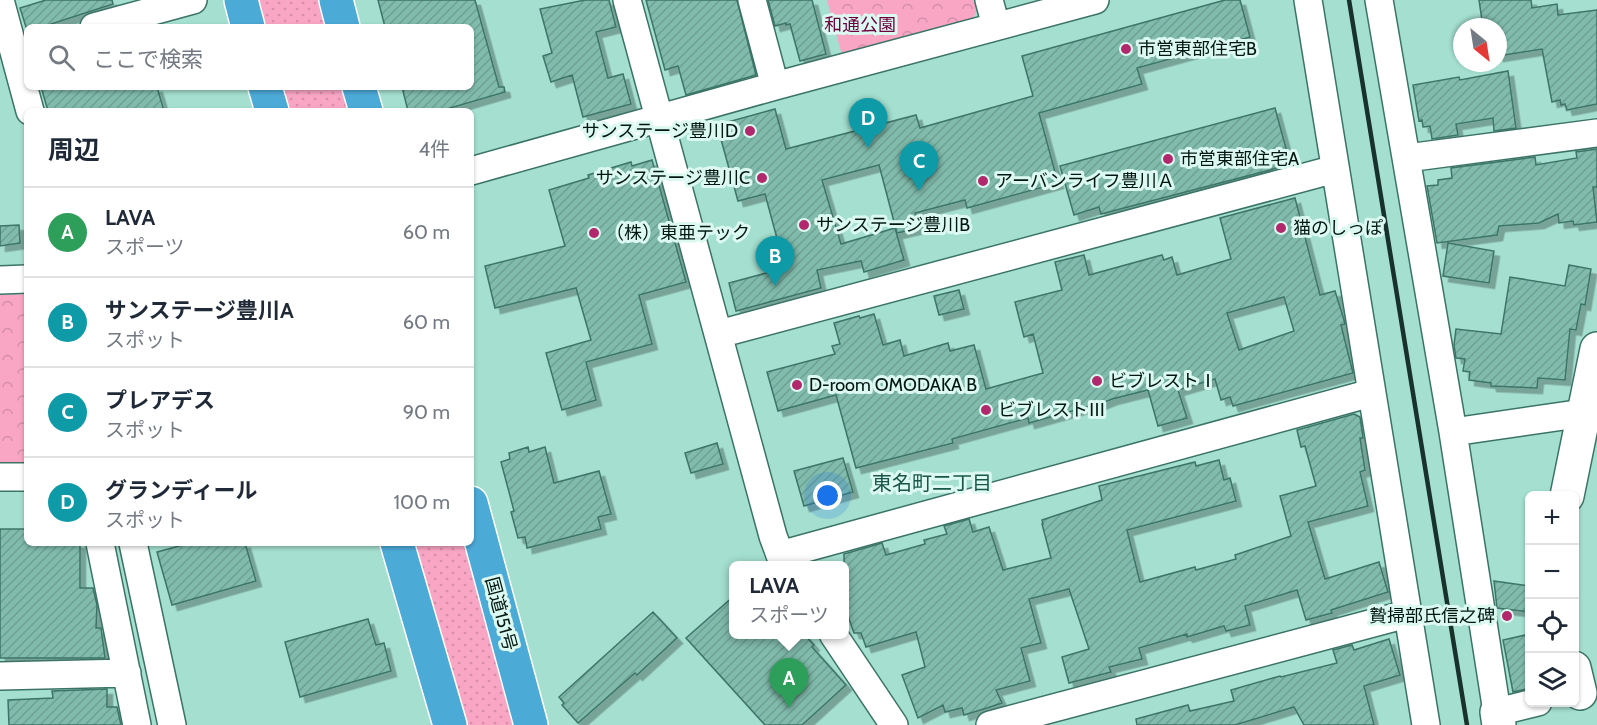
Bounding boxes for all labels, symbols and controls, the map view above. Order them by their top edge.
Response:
park label: 和通公園 [824,14,896,36]
north arrow [1453,18,1507,72]
search box [24,24,474,90]
place label: 市営東部住宅B [1138,38,1257,60]
icon: search [45,41,78,74]
marker: 市営東部住宅B [1119,42,1133,56]
text: ここで検索 [93,46,203,73]
pin: D [848,98,888,148]
place label: サンステージ豊川D [582,120,738,142]
marker: サンステージ豊川D [743,124,757,138]
text: 周辺 [48,134,100,166]
text: 4件 [418,137,450,161]
pin: C [900,142,938,191]
place label: 市営東部住宅A [1180,148,1299,170]
marker: 市営東部住宅A [1161,152,1175,166]
place label: サンステージ豊川C [596,167,750,189]
place label: アーバンライフ豊川Ａ [995,170,1175,192]
marker: サンステージ豊川C [755,171,769,185]
marker: アーバンライフ豊川Ａ [976,174,990,188]
text: LAVA [105,204,155,231]
place label: サンステージ豊川B [816,214,970,236]
place label: 猫のしっぽ [1293,217,1383,239]
marker: サンステージ豊川B [797,218,811,232]
text: A [61,220,74,244]
text: 60 m [403,220,450,244]
marker: 猫のしっぽ [1274,221,1288,235]
place label: （株）東亜テック [606,222,750,244]
marker: （株）東亜テック [587,226,601,240]
text: スポーツ [105,235,185,259]
pin: B [756,236,794,286]
text: サンステージ豊川A [105,297,294,324]
text: B [61,310,74,334]
text: 60 m [403,310,450,334]
text: スポット [105,328,185,352]
place label: ビブレストⅠ [1109,370,1217,392]
place label: D-room OMODAKA B [809,374,977,396]
marker: ビブレストⅠ [1090,374,1104,388]
marker: D-room OMODAKA B [790,378,804,392]
text: プレアデス [105,387,215,414]
place label: ビブレストⅢ [998,399,1106,421]
text: C [61,400,74,424]
text: 90 m [403,400,450,424]
marker: ビブレストⅢ [979,403,993,417]
text: スポット [105,418,185,442]
district label: 東名町二丁目 [872,471,992,495]
text: グランディール [105,477,257,504]
your location [813,481,842,510]
text: D [60,490,75,514]
text: 100 m [394,490,450,514]
map controls [1525,491,1579,707]
button: + [1525,491,1579,545]
text: スポット [105,508,185,532]
button: − [1525,545,1579,599]
popup [729,561,849,639]
text: LAVA [749,572,799,599]
street label: 国道151号 [481,575,521,653]
button: locate [1525,599,1579,653]
text: スポーツ [749,603,829,627]
place label: 贄掃部氏信之碑 [1369,605,1495,627]
marker: 贄掃部氏信之碑 [1500,609,1514,623]
button: layers [1525,653,1579,707]
pin: A [770,658,808,708]

